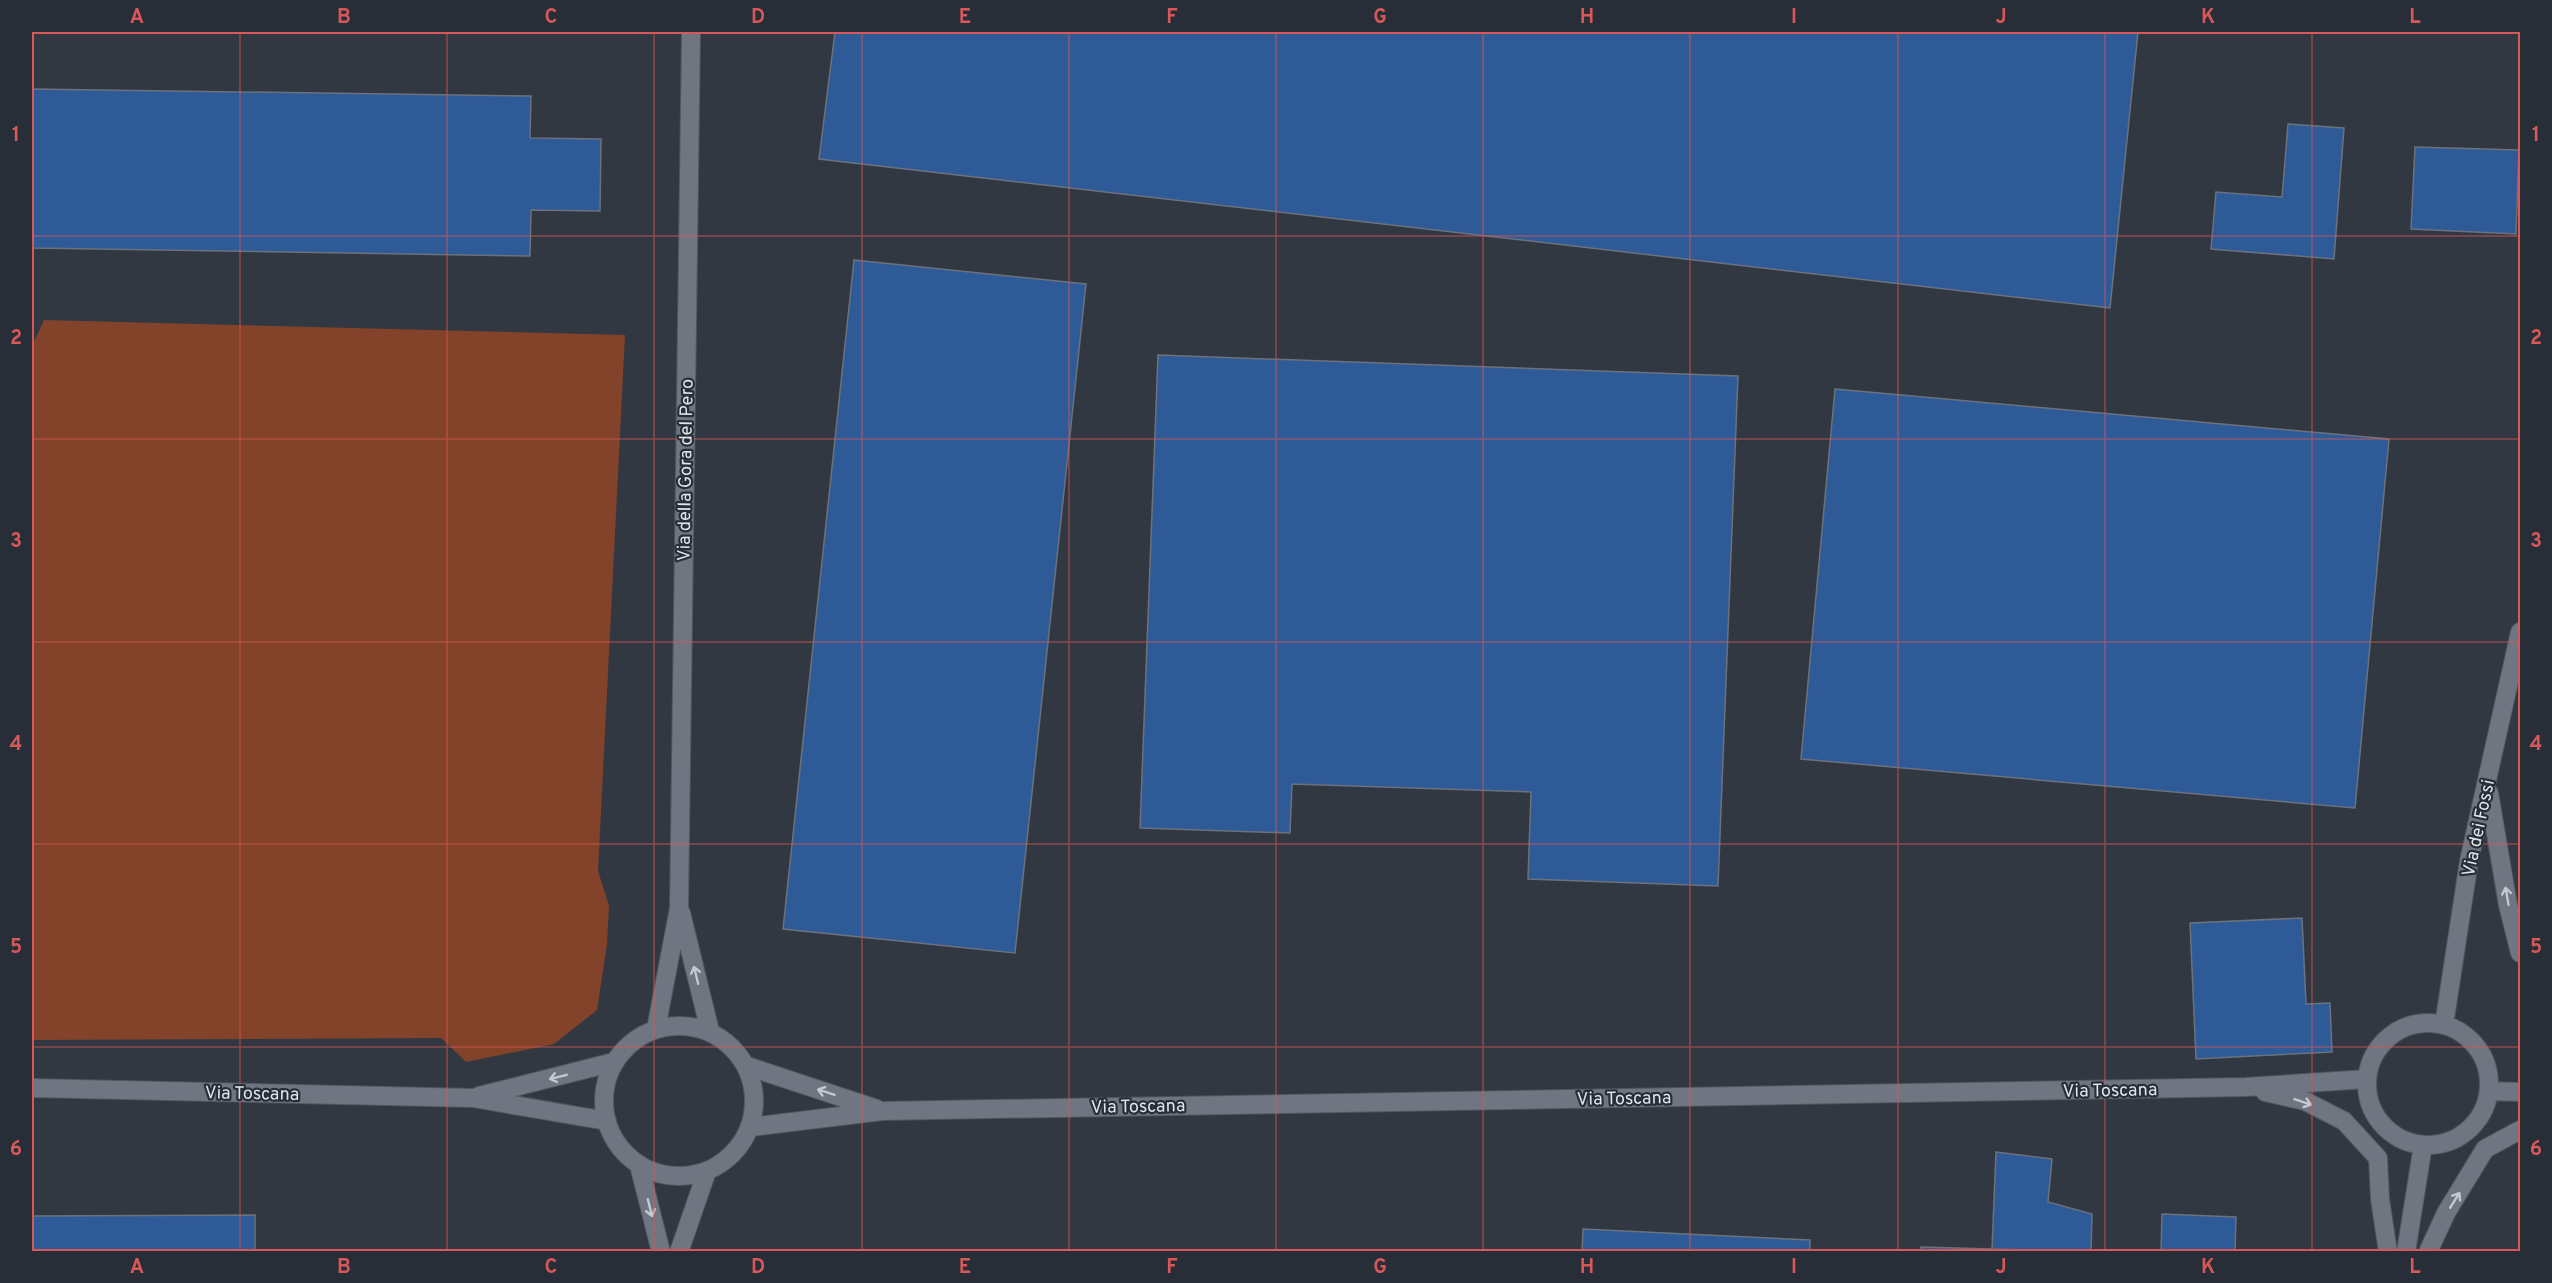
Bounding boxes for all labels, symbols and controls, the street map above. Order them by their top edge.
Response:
text: A [130,5,144,31]
text: B [337,5,351,31]
text: C [545,5,557,31]
text: D [751,5,765,31]
text: E [959,5,971,31]
text: F [1166,5,1178,31]
text: G [1373,5,1387,31]
text: H [1580,5,1594,31]
text: I [1791,5,1797,31]
text: J [1995,5,2007,31]
text: K [2201,5,2215,31]
text: L [2409,5,2421,31]
text: 1 [12,123,20,149]
text: 1 [2532,123,2540,149]
text: 2 [10,326,22,352]
text: 2 [2530,326,2542,352]
street label: Via della Gora del Pero [673,379,700,561]
text: 3 [10,529,22,555]
text: 3 [2530,529,2542,555]
text: 4 [10,732,22,758]
text: 4 [2530,732,2542,758]
street label: Via dei Fossi [2458,778,2501,879]
one-way arrow [2501,886,2512,906]
text: 5 [10,935,22,961]
text: 5 [2530,935,2542,961]
one-way arrow [690,966,702,985]
one-way arrow [548,1071,567,1083]
street label: Via Toscana [2063,1079,2157,1104]
street label: Via Toscana [205,1082,299,1107]
one-way arrow [817,1086,836,1097]
street label: Via Toscana [1577,1087,1671,1112]
street label: Via Toscana [1091,1095,1185,1120]
one-way arrow [2293,1097,2312,1108]
text: 6 [10,1137,22,1163]
text: 6 [2530,1137,2542,1163]
one-way arrow [2449,1192,2461,1209]
one-way arrow [645,1199,657,1218]
text: A [130,1255,144,1281]
text: B [337,1255,351,1281]
text: C [545,1255,557,1281]
text: D [751,1255,765,1281]
text: E [959,1255,971,1281]
text: F [1166,1255,1178,1281]
text: G [1373,1255,1387,1281]
text: H [1580,1255,1594,1281]
text: I [1791,1255,1797,1281]
text: J [1995,1255,2007,1281]
text: K [2201,1255,2215,1281]
text: L [2409,1255,2421,1281]

